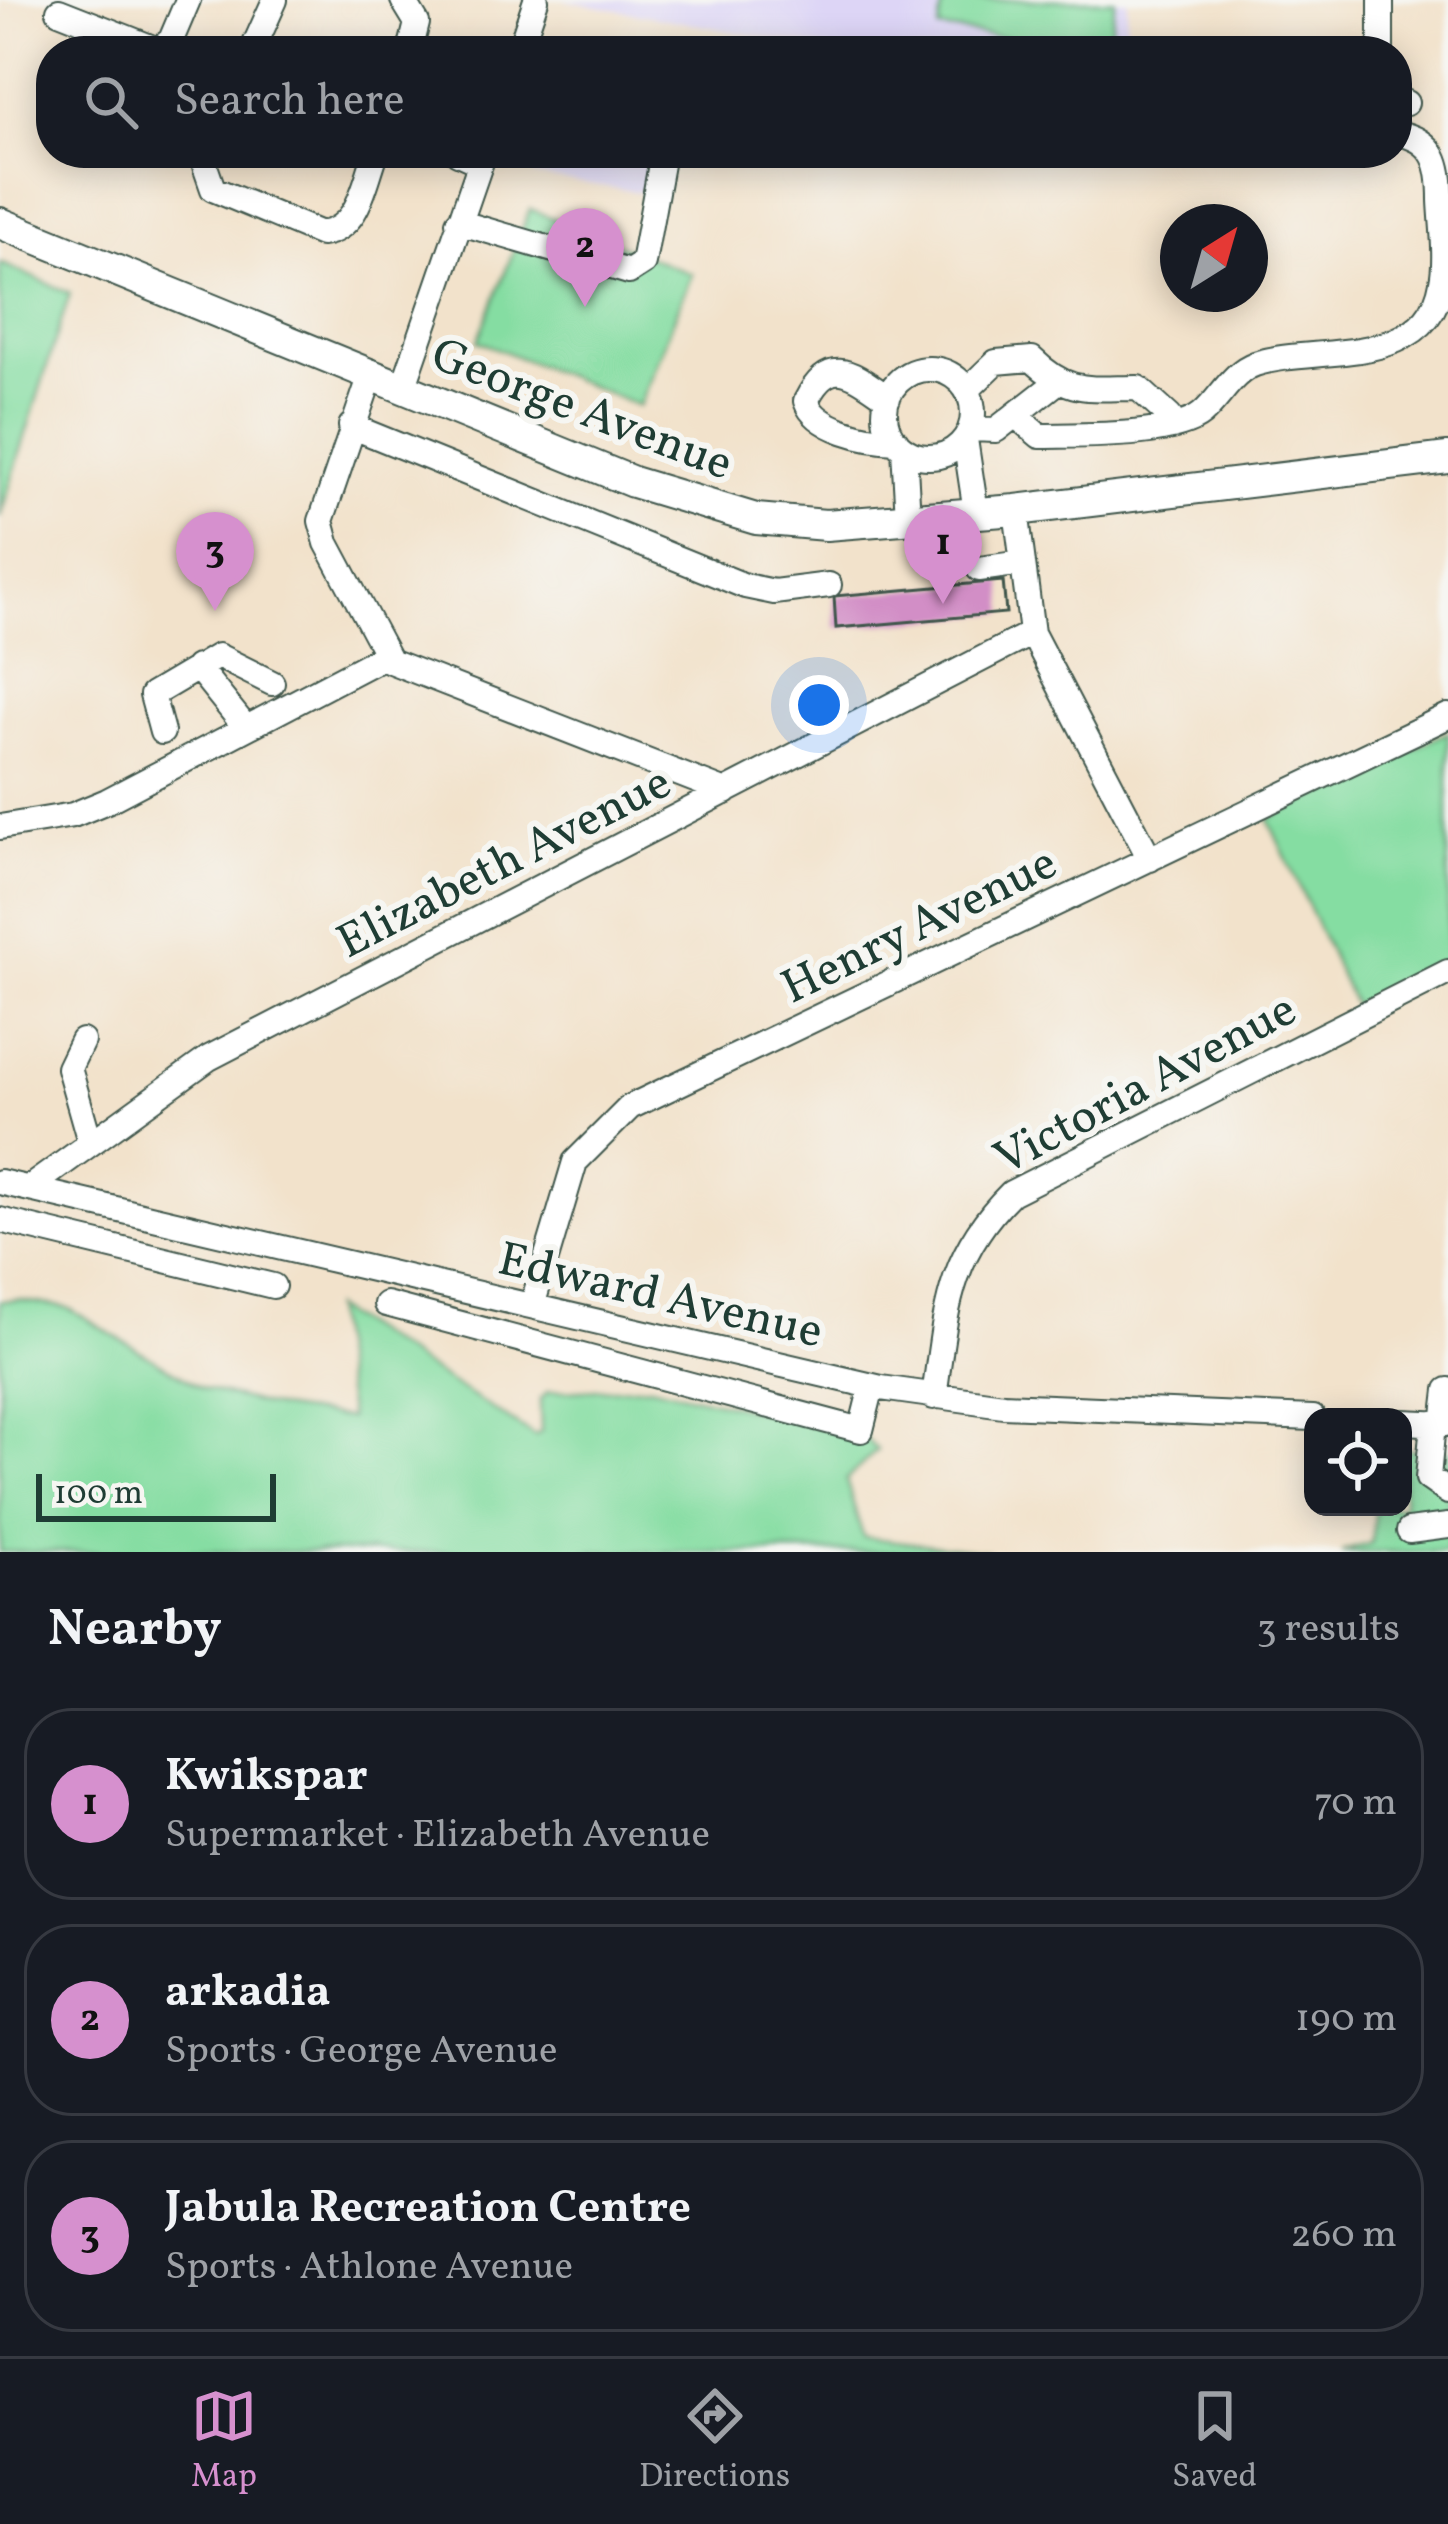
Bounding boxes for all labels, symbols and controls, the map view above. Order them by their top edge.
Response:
search box [36,36,1412,168]
icon: search [78,69,144,135]
text: Search here [174,71,405,134]
north arrow [1160,204,1268,312]
pin: 2 [546,208,624,307]
street label: George Avenue [421,323,742,499]
pin: 1 [904,505,982,604]
pin: 3 [176,512,254,611]
your location [789,675,849,735]
street label: Elizabeth Avenue [326,751,684,977]
street label: Henry Avenue [771,831,1069,1023]
street label: Victoria Avenue [983,978,1309,1194]
street label: Edward Avenue [491,1228,829,1367]
map controls [1304,1408,1412,1516]
button: locate [1304,1408,1412,1516]
scale bar [36,1468,276,1521]
text: 100 m [54,1472,143,1518]
text: Nearby [48,1595,222,1666]
text: 3 results [1257,1603,1400,1657]
text: Kwikspar [165,1746,368,1809]
text: 1 [82,1777,98,1831]
text: 70 m [1314,1777,1397,1831]
text: Supermarket · Elizabeth Avenue [165,1809,710,1863]
text: arkadia [165,1962,331,2025]
text: 2 [80,1993,100,2047]
text: 190 m [1295,1993,1397,2047]
text: Sports · George Avenue [165,2025,557,2079]
text: Jabula Recreation Centre [165,2178,691,2241]
text: 3 [80,2209,100,2263]
text: 260 m [1291,2209,1397,2263]
text: Sports · Athlone Avenue [165,2241,573,2295]
tab: Map [191,2383,257,2501]
tab: Directions [639,2383,790,2501]
tab: Saved [1172,2383,1257,2501]

